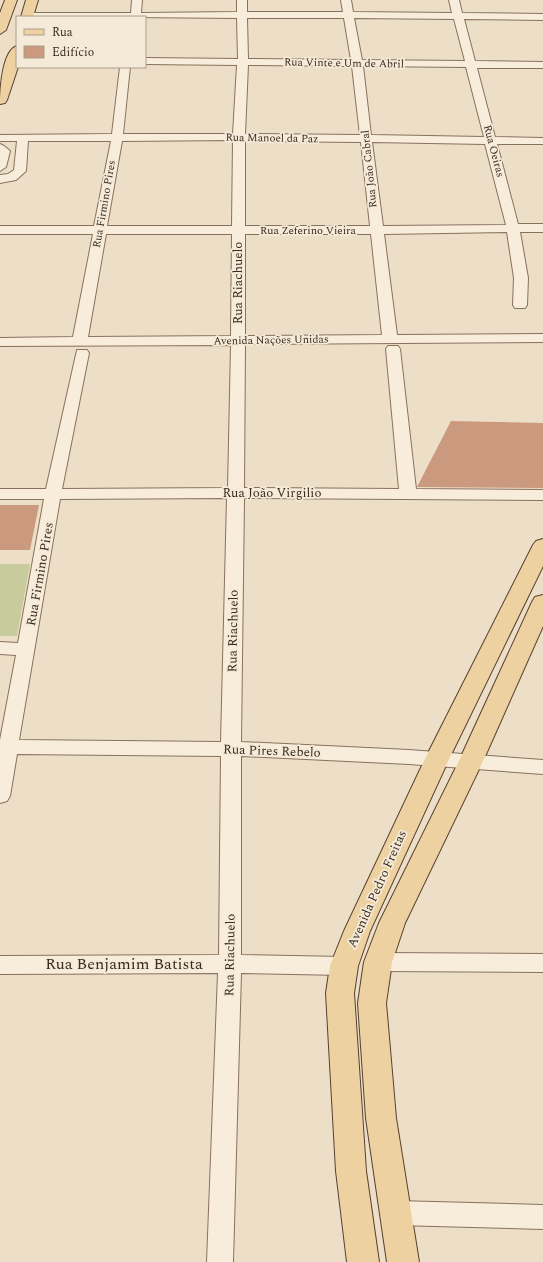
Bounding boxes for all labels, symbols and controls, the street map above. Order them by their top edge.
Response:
legend [16,16,146,68]
text: Rua [52,23,73,42]
text: Edifício [52,43,94,62]
street label: Rua Vinte e Um de Abril [284,53,404,73]
street label: Rua Oeiras [479,123,509,179]
street label: Rua Manoel da Paz [225,129,319,147]
street label: Rua João Cabral [356,129,382,209]
street label: Rua Firmino Pires [88,159,120,249]
street label: Rua Zeferino Vieira [260,222,357,239]
street label: Rua Riachuelo [228,242,248,324]
street label: Avenida Nações Unidas [213,330,329,350]
street label: Rua João Virgilio [223,483,321,503]
street label: Rua Firmino Pires [21,521,59,627]
street label: Rua Riachuelo [222,589,244,673]
street label: Rua Pires Rebelo [223,739,321,763]
street label: Avenida Pedro Freitas [342,827,412,951]
street label: Rua Riachuelo [219,913,241,997]
street label: Rua Benjamim Batista [45,952,203,976]

